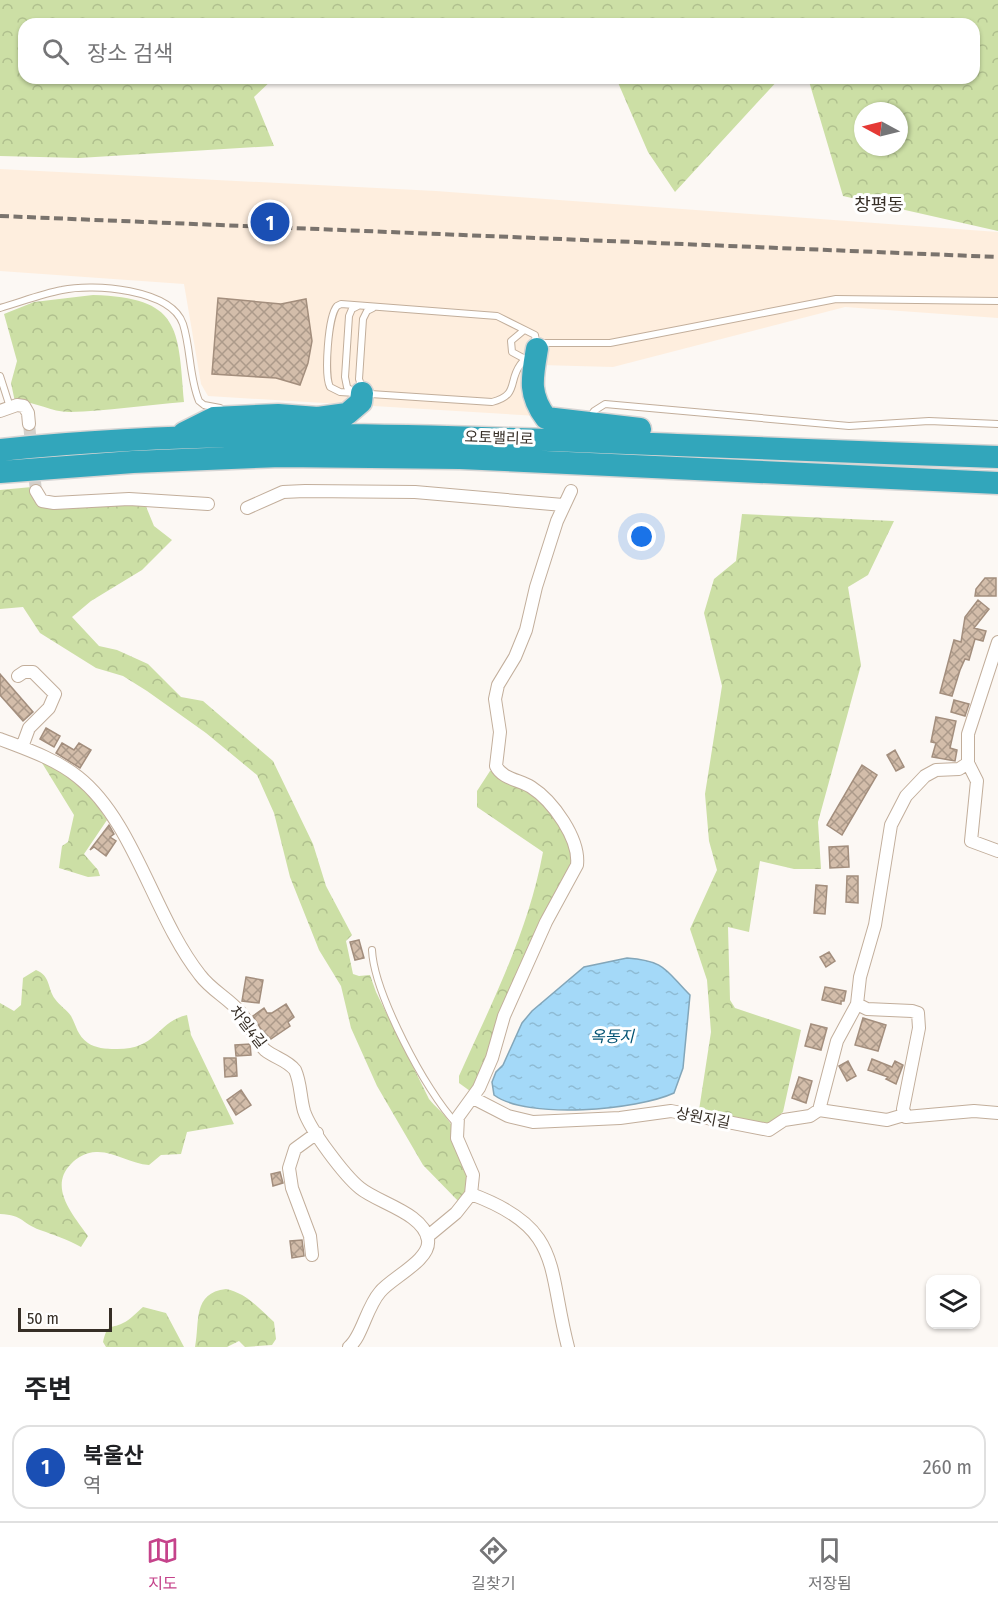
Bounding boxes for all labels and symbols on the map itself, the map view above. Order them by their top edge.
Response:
north arrow [854,102,908,156]
district label: 창평동 [854,194,904,216]
pin: 1 [250,200,290,244]
street label: 오토밸리로 [464,428,534,448]
your location [627,522,656,551]
street label: 차일4길 [226,1002,270,1052]
water label: 옥동지 [590,1027,635,1046]
street label: 상원지길 [674,1104,732,1132]
scale bar [18,1305,112,1332]

